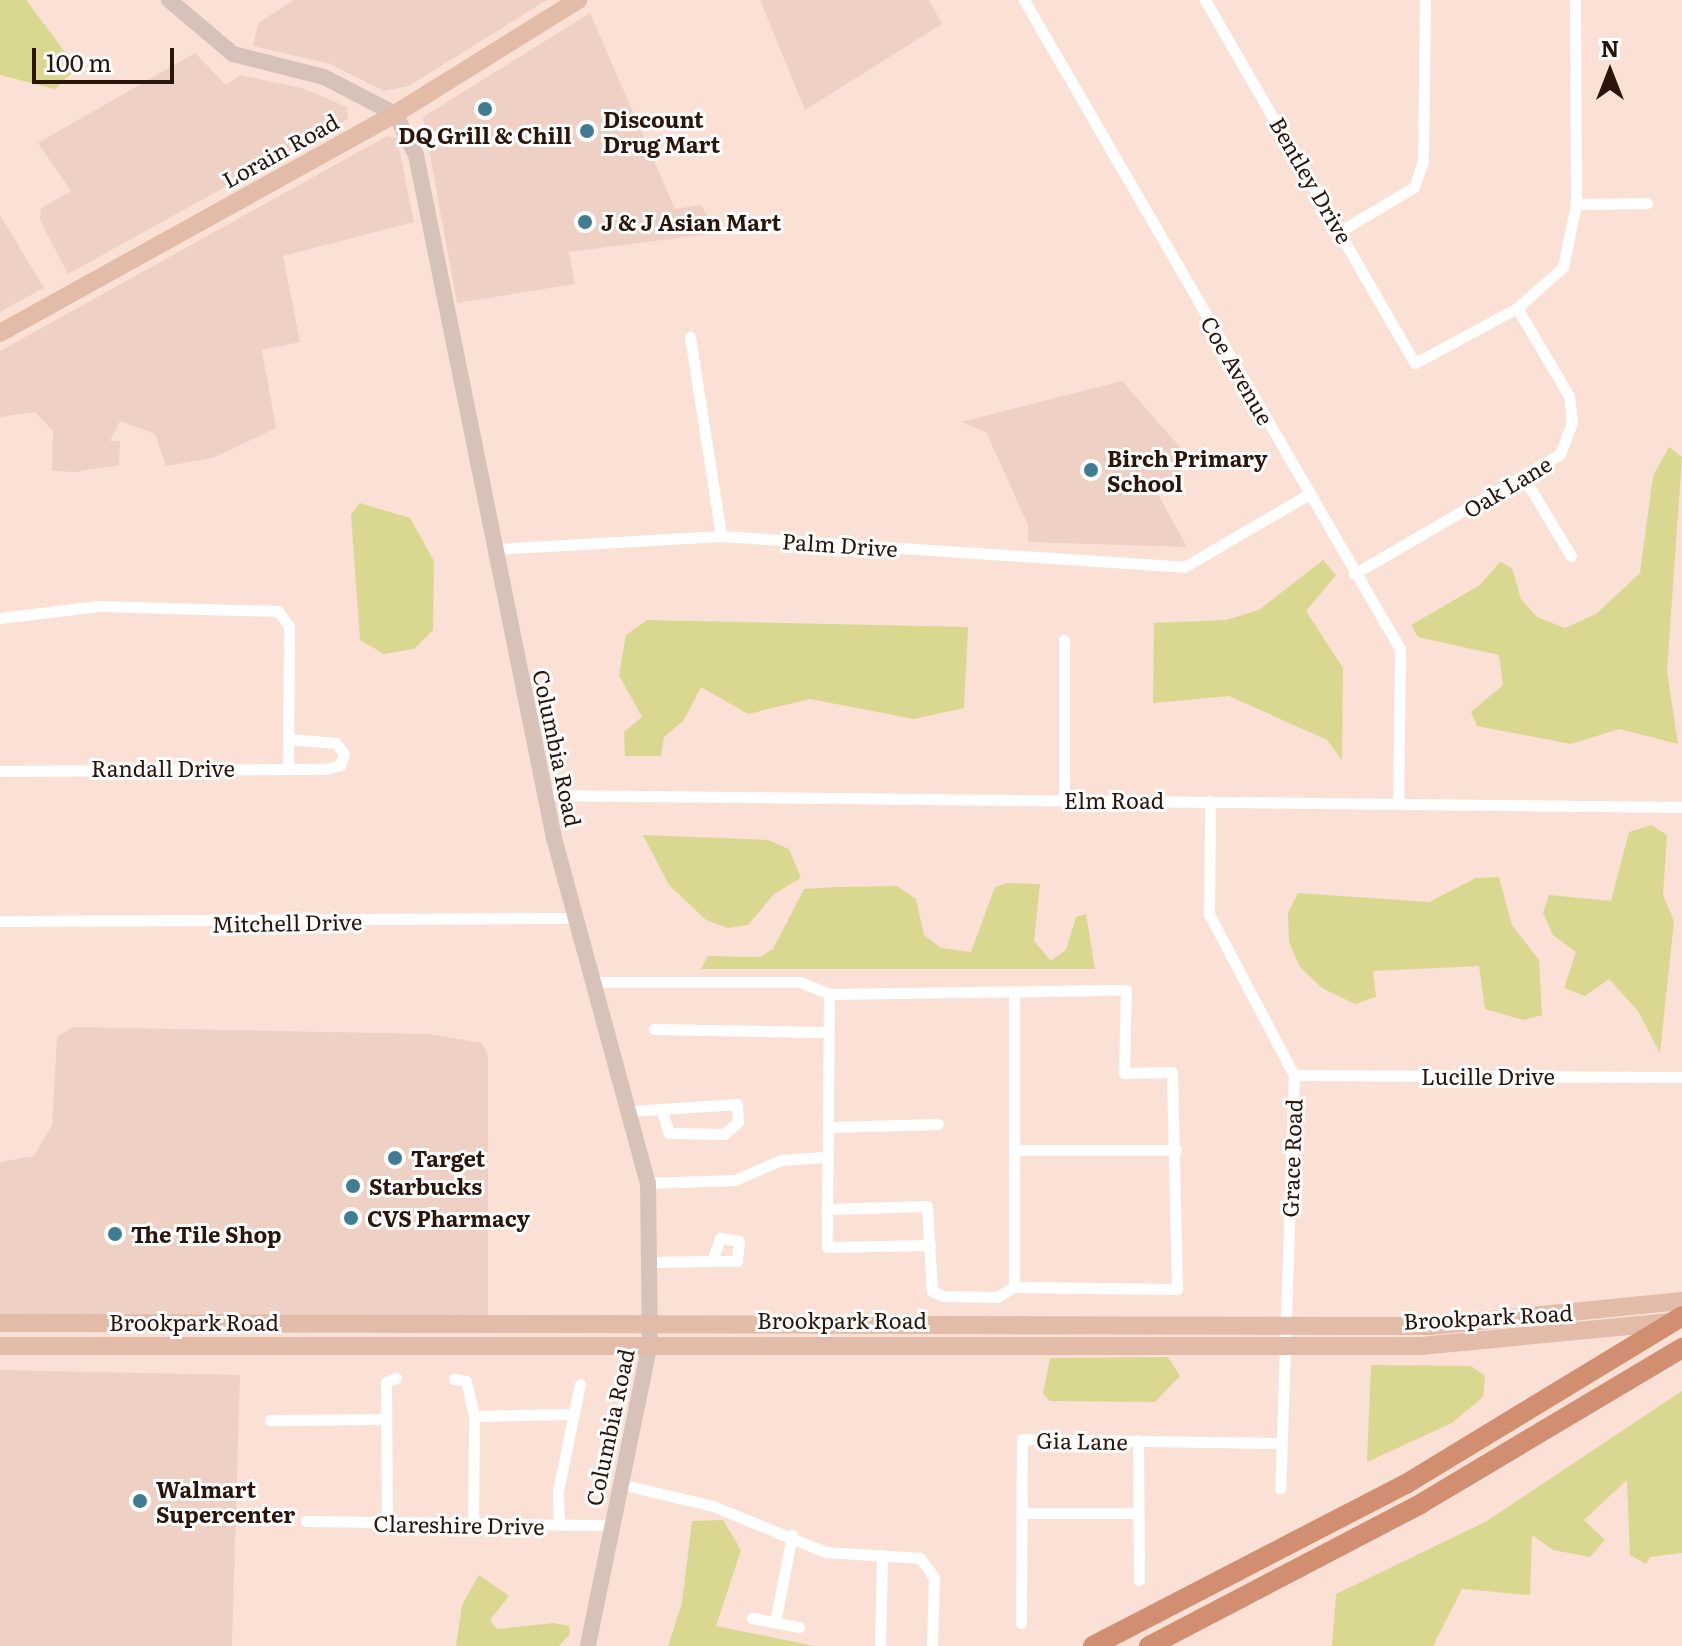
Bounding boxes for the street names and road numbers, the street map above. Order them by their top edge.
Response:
street label: Lorain Road [217,107,343,193]
street label: Bentley Drive [1265,112,1359,248]
street label: Coe Avenue [1196,311,1280,429]
street label: Oak Lane [1458,449,1556,523]
street label: Palm Drive [781,527,899,561]
street label: Columbia Road [528,667,588,829]
street label: Randall Drive [91,755,235,781]
street label: Elm Road [1064,787,1164,813]
street label: Mitchell Drive [211,907,363,937]
street label: Lucille Drive [1421,1063,1555,1089]
street label: Grace Road [1276,1098,1306,1218]
street label: Brookpark Road [1403,1298,1573,1334]
street label: Brookpark Road [757,1307,927,1333]
street label: Brookpark Road [109,1309,279,1335]
street label: Columbia Road [579,1346,639,1508]
street label: Gia Lane [1036,1426,1128,1454]
street label: Clareshire Drive [373,1509,545,1539]

